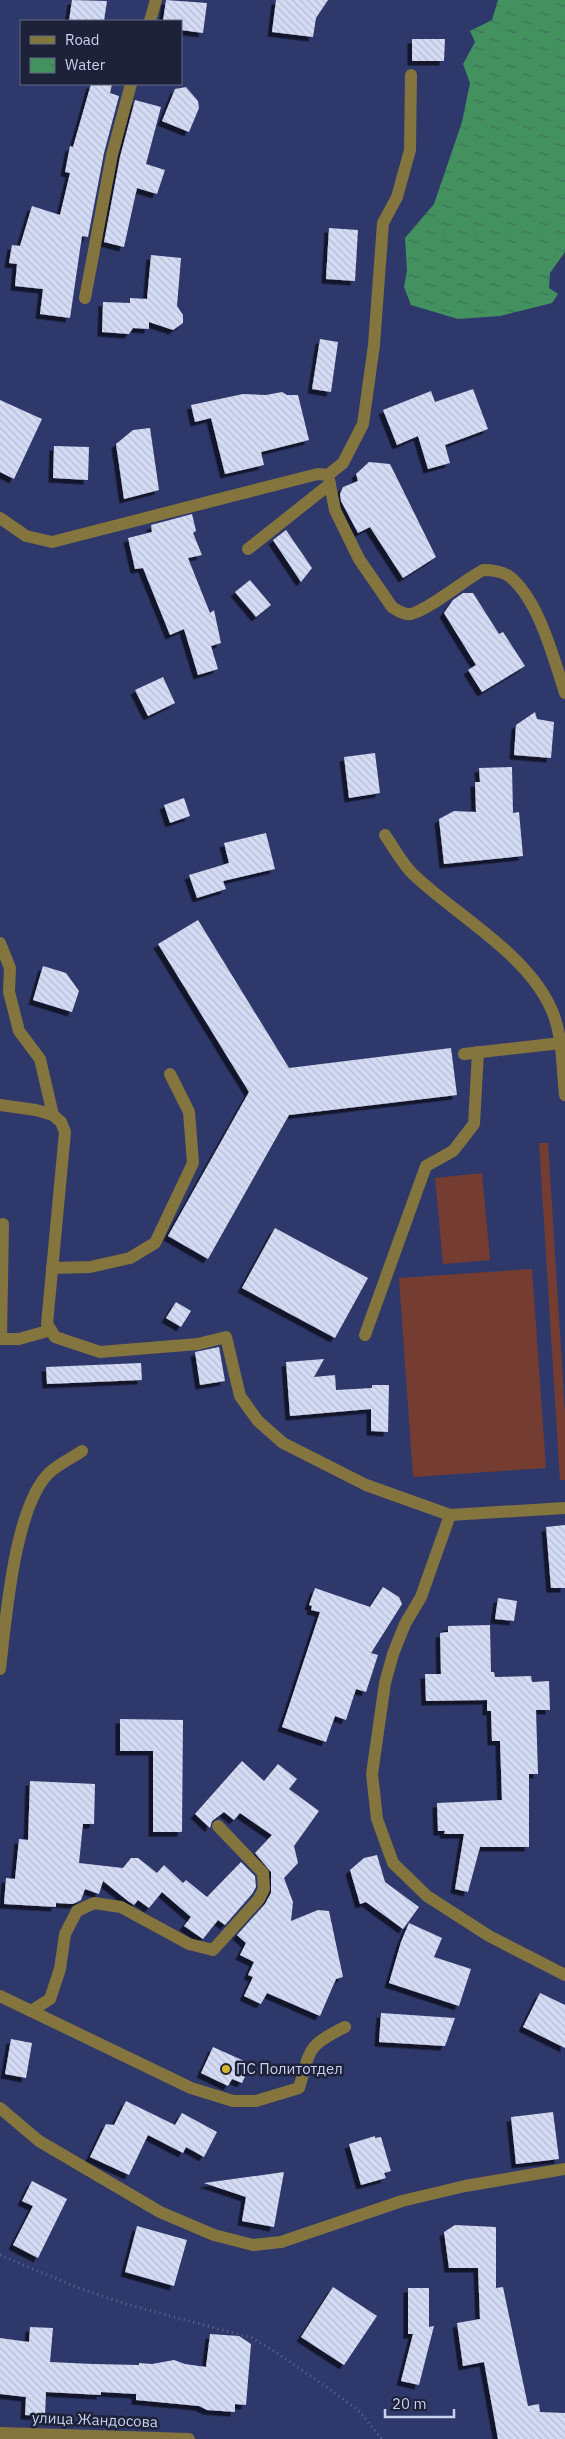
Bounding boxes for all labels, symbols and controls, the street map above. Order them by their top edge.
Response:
legend [20,20,182,85]
text: Road [65,30,100,49]
text: Water [65,55,106,74]
place label: ПС Политотдел [236,2059,343,2078]
marker: ПС Политотдел [220,2063,232,2075]
scale bar [385,2386,454,2418]
text: 20 m [392,2394,427,2413]
street label: улица Жандосова [32,2408,158,2431]

